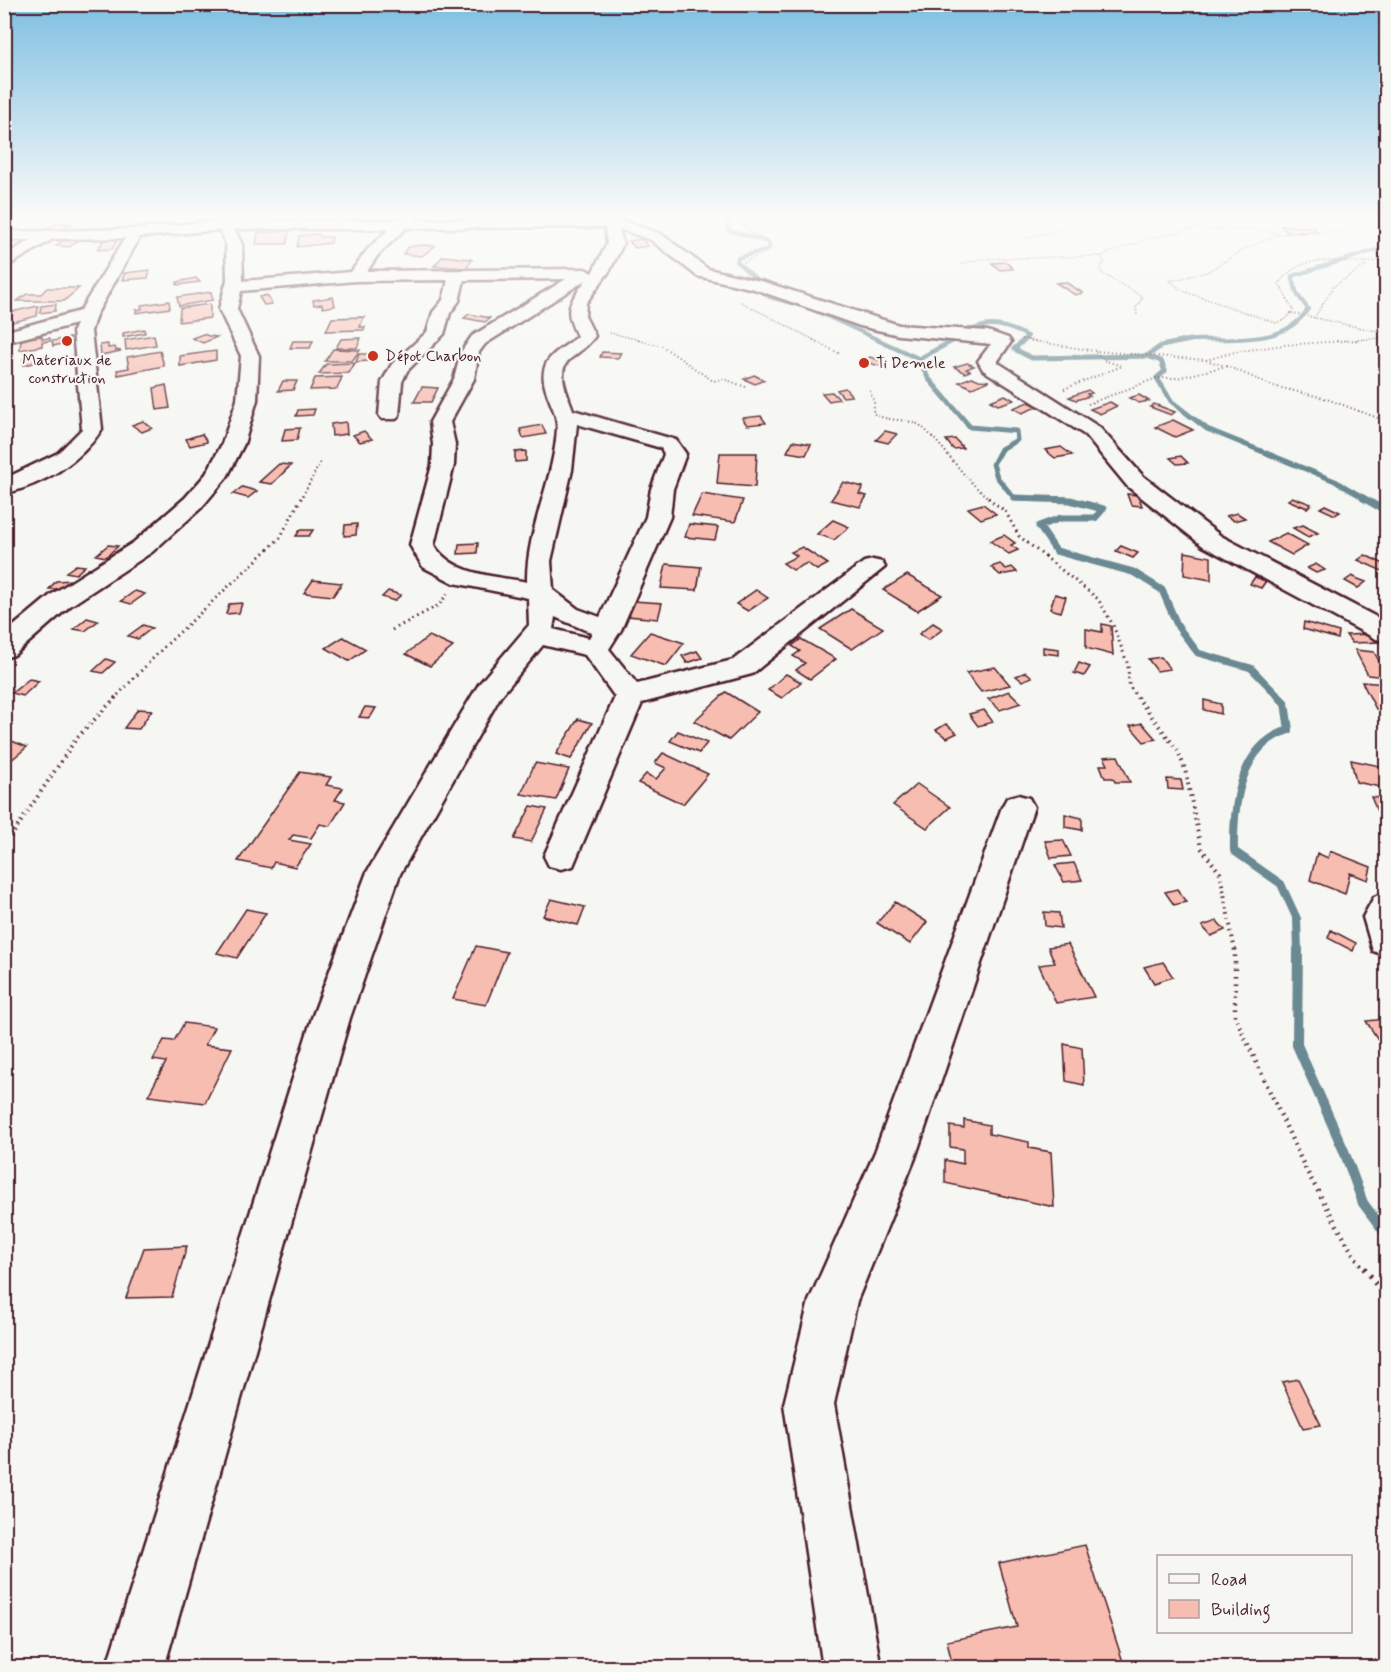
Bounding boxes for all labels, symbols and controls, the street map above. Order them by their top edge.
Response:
marker: Materiaux de construction [60,334,74,348]
place label: Dépot Charbon [385,346,481,367]
marker: Dépot Charbon [366,349,380,363]
place label: Materiaux de construction [22,350,112,389]
place label: Ti Demele [876,353,946,374]
marker: Ti Demele [857,356,871,370]
legend [1157,1555,1352,1633]
text: Road [1211,1568,1247,1592]
text: Building [1211,1598,1271,1624]

